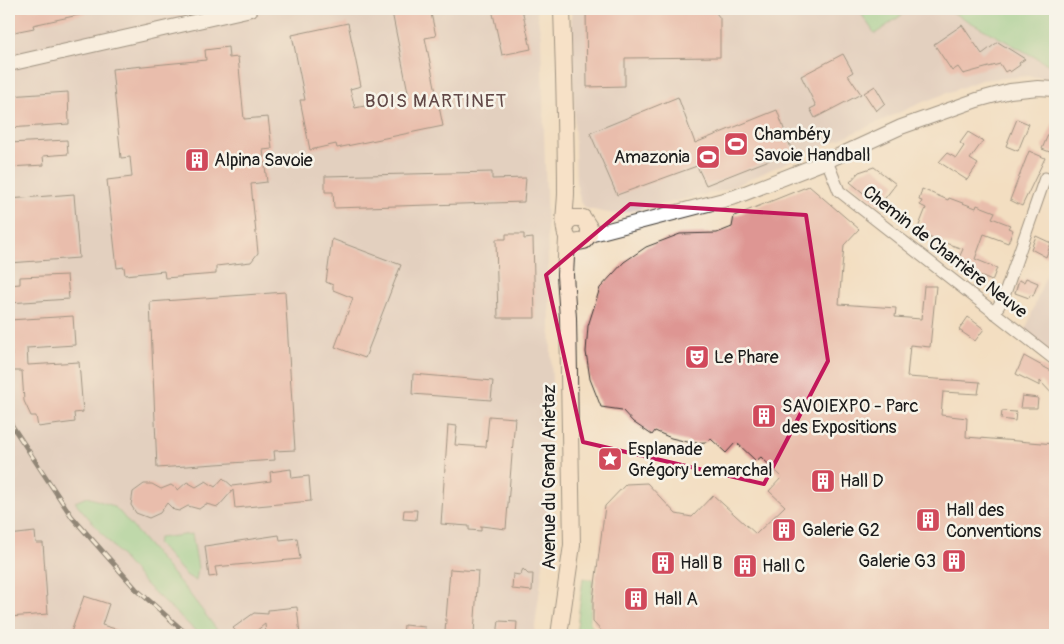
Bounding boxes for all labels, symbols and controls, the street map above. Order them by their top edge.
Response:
district label: BOIS MARTINET [365,89,507,113]
place label: Chambéry Savoie Handball [754,123,871,167]
sports icon: Chambéry Savoie Handball [723,131,749,157]
sports icon: Amazonia [695,144,721,170]
place label: Amazonia [614,146,690,169]
building icon: Alpina Savoie [184,147,210,173]
place label: Alpina Savoie [214,149,313,172]
street label: Chemin de Charrière Neuve [858,181,1032,324]
theatre icon: Le Phare [684,344,710,370]
place label: Le Phare [714,346,779,369]
street label: Avenue du Grand Arietaz [538,384,561,570]
place label: SAVOIEXPO - Parc des Expositions [782,395,919,439]
building icon: SAVOIEXPO - Parc des Expositions [751,403,777,429]
place label: Esplanade Grégory Lemarchal [628,438,773,482]
place icon: Esplanade Grégory Lemarchal [597,446,623,472]
building icon: Hall D [810,468,836,494]
place label: Hall D [840,470,884,493]
place label: Hall des Conventions [946,499,1041,543]
building icon: Hall des Conventions [915,507,941,533]
building icon: Galerie G2 [771,517,797,543]
place label: Galerie G2 [802,519,880,542]
building icon: Galerie G3 [941,548,967,574]
building icon: Hall B [650,550,676,576]
place label: Galerie G3 [858,550,936,573]
place label: Hall B [680,552,722,575]
building icon: Hall C [732,553,758,579]
place label: Hall C [762,555,805,578]
building icon: Hall A [623,586,649,612]
place label: Hall A [654,588,698,611]

